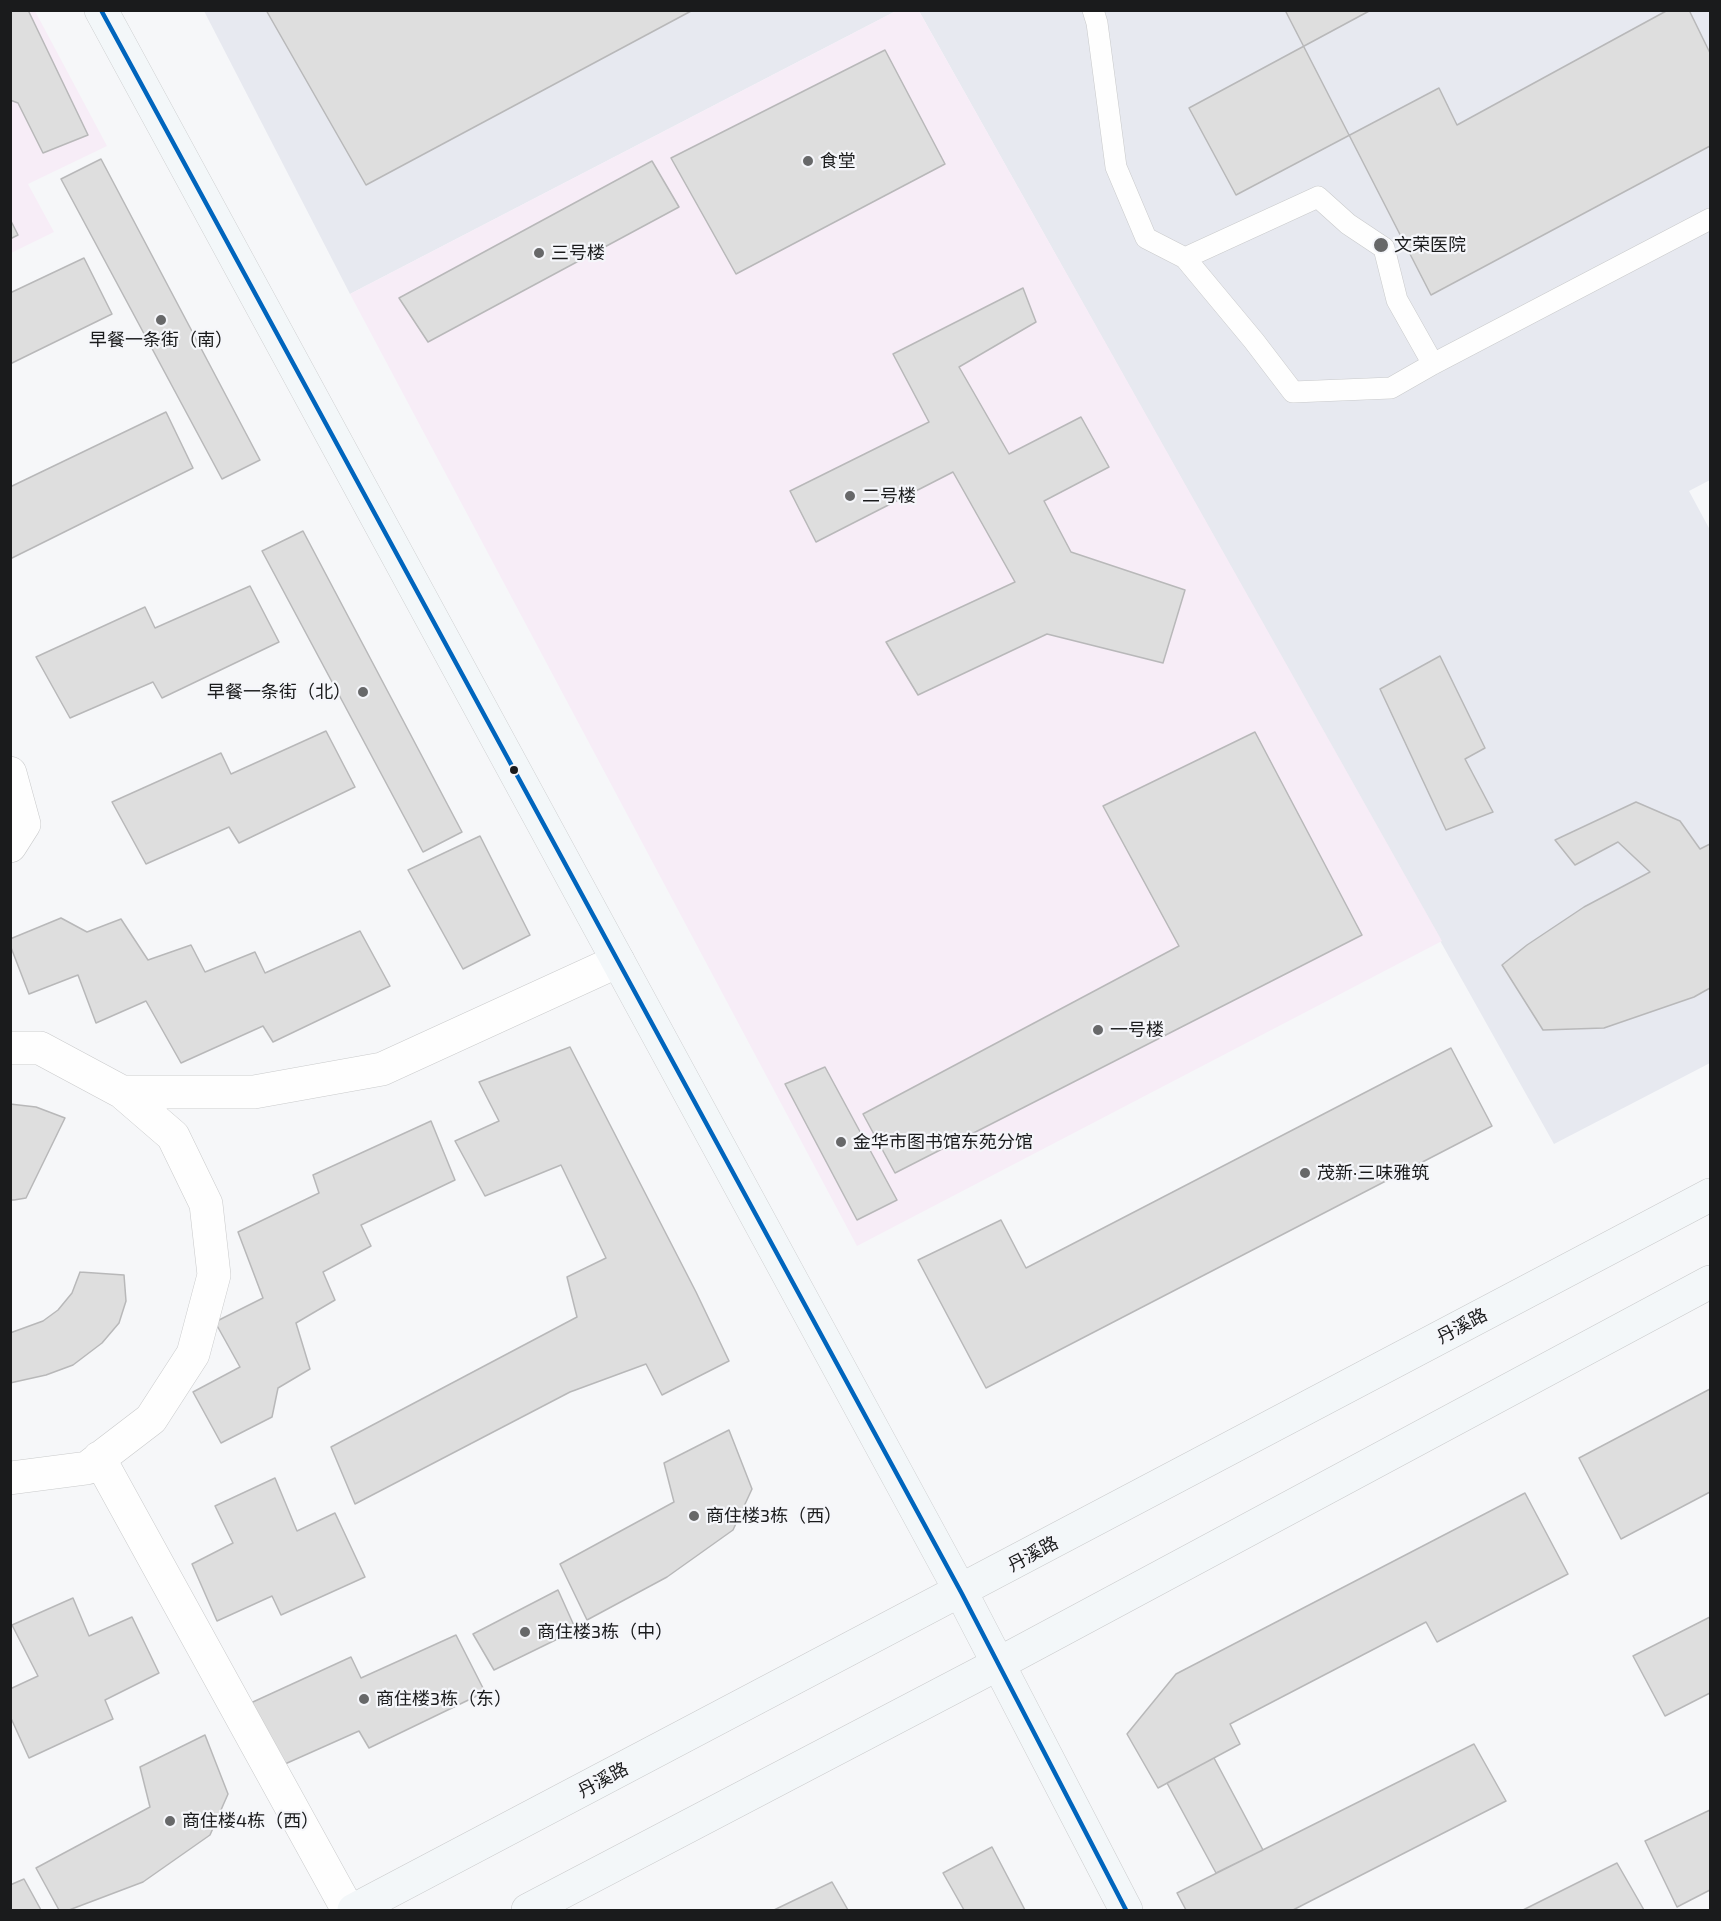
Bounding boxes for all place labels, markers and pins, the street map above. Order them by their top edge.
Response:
place label: 食堂 [820,150,856,172]
marker: 食堂 [801,154,815,168]
place label: 文荣医院 [1394,234,1466,256]
marker: 文荣医院 [1372,236,1390,254]
place label: 三号楼 [551,242,605,264]
marker: 三号楼 [532,246,546,260]
marker: 早餐一条街（南） [154,313,168,327]
place label: 早餐一条街（南） [89,329,233,351]
place label: 二号楼 [862,485,916,507]
marker: 二号楼 [843,489,857,503]
place label: 早餐一条街（北） [207,681,351,703]
marker: 早餐一条街（北） [356,685,370,699]
unlabelled marker [508,764,520,776]
place label: 一号楼 [1110,1019,1164,1041]
marker: 一号楼 [1091,1023,1105,1037]
place label: 金华市图书馆东苑分馆 [853,1131,1033,1153]
marker: 金华市图书馆东苑分馆 [834,1135,848,1149]
place label: 茂新·三味雅筑 [1317,1162,1429,1184]
marker: 茂新·三味雅筑 [1298,1166,1312,1180]
place label: 商住楼3栋（西） [706,1505,842,1527]
marker: 商住楼3栋（西） [687,1509,701,1523]
place label: 商住楼3栋（中） [537,1621,673,1643]
marker: 商住楼3栋（中） [518,1625,532,1639]
place label: 商住楼3栋（东） [376,1688,512,1710]
marker: 商住楼3栋（东） [357,1692,371,1706]
place label: 商住楼4栋（西） [182,1810,319,1832]
marker: 商住楼4栋（西） [163,1814,177,1828]

